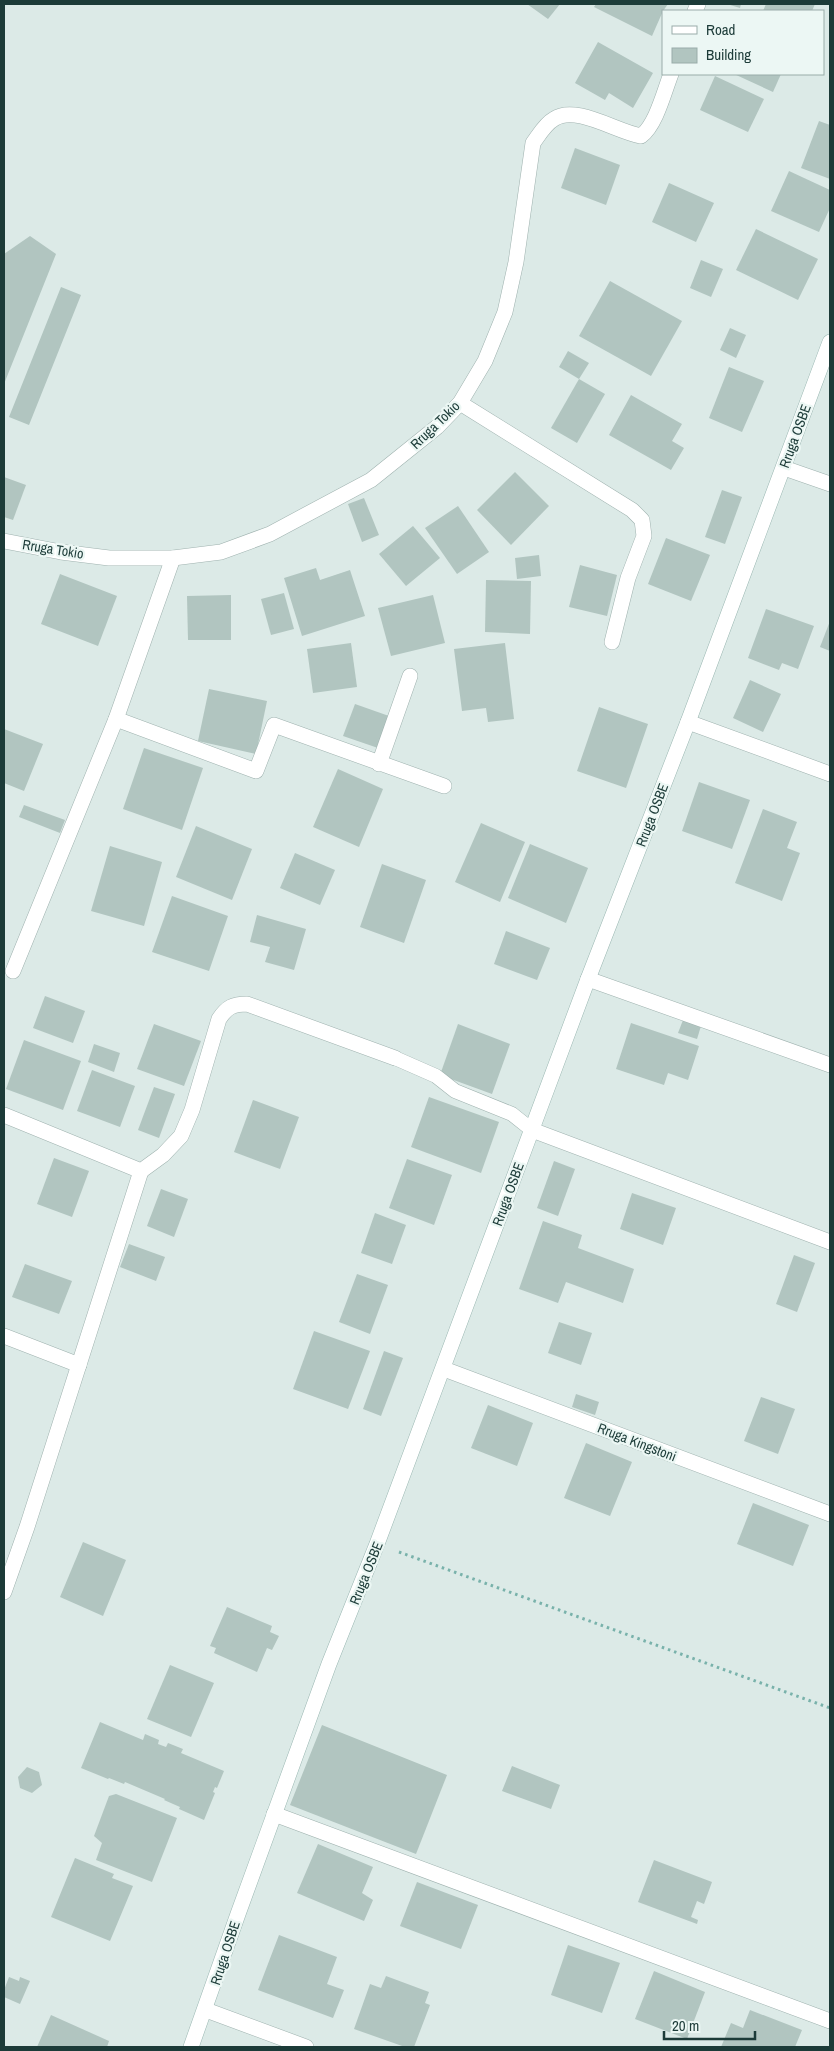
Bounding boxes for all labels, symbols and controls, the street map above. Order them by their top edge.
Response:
legend [662,10,824,75]
text: Road [706,19,735,40]
text: Building [706,44,751,65]
street label: Rruga Tokio [407,397,463,453]
street label: Rruga OSBE [775,402,815,470]
street label: Rruga Tokio [21,535,85,563]
street label: Rruga OSBE [632,781,672,849]
street label: Rruga OSBE [488,1160,528,1228]
street label: Rruga Kingstoni [595,1419,679,1465]
street label: Rruga OSBE [345,1539,387,1607]
street label: Rruga OSBE [206,1919,244,1987]
scale bar [664,2008,755,2040]
text: 20 m [672,2015,699,2036]

